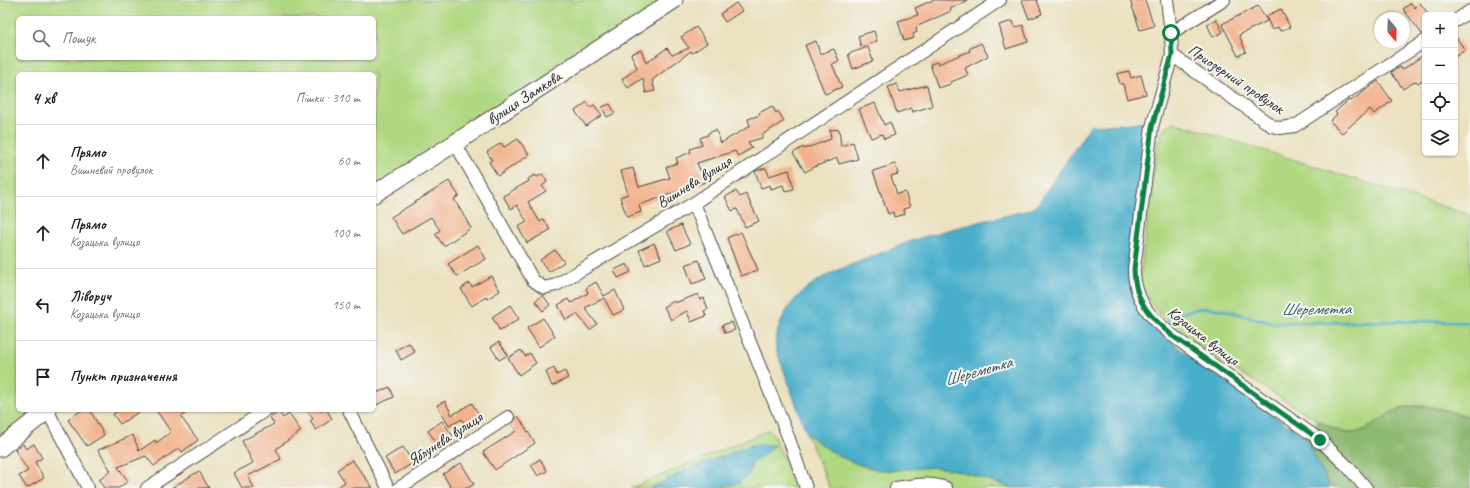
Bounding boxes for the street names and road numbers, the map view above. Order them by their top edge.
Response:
street label: Приозерний провулок [1184,39,1289,119]
street label: вулиця Замкова [483,66,566,129]
street label: Вишнева вулиця [653,150,736,213]
street label: Козацька вулиця [1163,302,1244,371]
street label: Яблунева вулиця [404,407,487,471]

